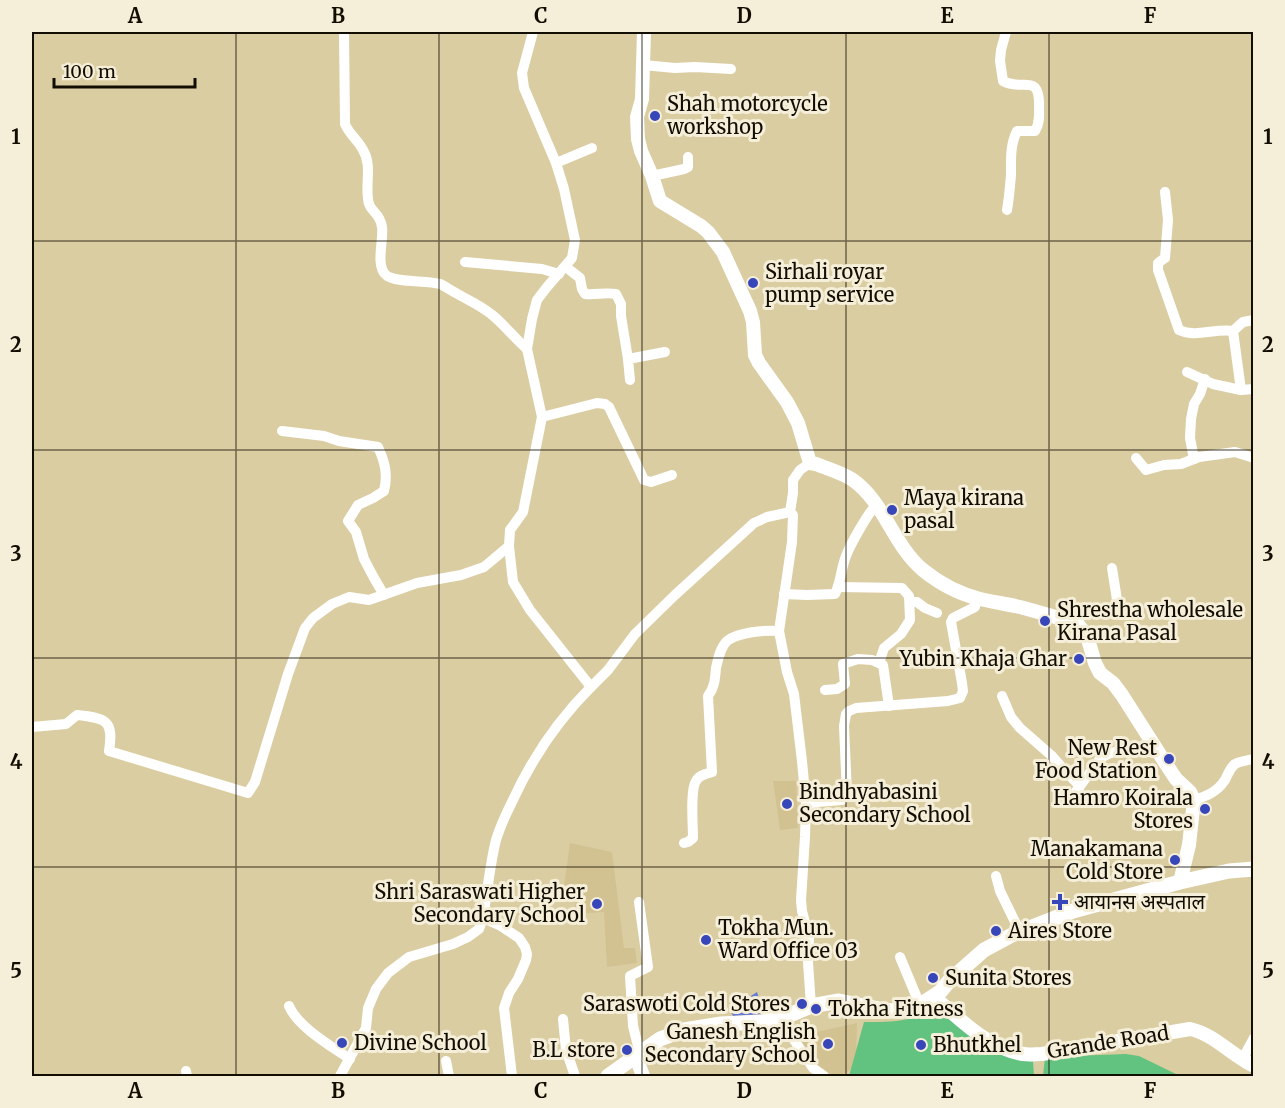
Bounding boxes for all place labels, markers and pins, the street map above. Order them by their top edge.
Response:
place label: Shah motorcycle workshop [666,91,828,139]
marker: Shah motorcycle workshop [648,109,662,123]
place label: Sirhali royar pump service [765,259,894,307]
marker: Sirhali royar pump service [746,276,760,290]
place label: Maya kirana pasal [904,485,1024,533]
marker: Maya kirana pasal [885,503,899,517]
place label: Shrestha wholesale Kirana Pasal [1057,597,1243,645]
marker: Shrestha wholesale Kirana Pasal [1038,614,1052,628]
place label: Yubin Khaja Ghar [899,646,1067,671]
marker: Yubin Khaja Ghar [1072,652,1086,666]
place label: New Rest Food Station [1035,735,1157,783]
marker: New Rest Food Station [1162,752,1176,766]
place label: Bindhyabasini Secondary School [799,779,971,827]
place label: Hamro Koirala Stores [1053,785,1193,833]
marker: Bindhyabasini Secondary School [780,797,794,811]
marker: Hamro Koirala Stores [1198,802,1212,816]
place label: Manakamana Cold Store [1031,836,1163,884]
marker: Manakamana Cold Store [1168,853,1182,867]
place label: Shri Saraswati Higher Secondary School [374,879,585,927]
place label: आयानस अस्पताल [1074,889,1206,914]
marker: आयानस अस्पताल [1051,893,1069,911]
marker: Shri Saraswati Higher Secondary School [590,897,604,911]
place label: Tokha Mun. Ward Office 03 [717,915,858,963]
place label: Aires Store [1007,918,1112,943]
marker: Aires Store [989,924,1003,938]
marker: Tokha Mun. Ward Office 03 [699,933,713,947]
place label: Sunita Stores [945,965,1072,990]
marker: Sunita Stores [926,971,940,985]
place label: Saraswoti Cold Stores [583,991,790,1016]
place label: Tokha Fitness [828,996,964,1021]
marker: Saraswoti Cold Stores [795,997,809,1011]
marker: Tokha Fitness [809,1002,823,1016]
place label: Ganesh English Secondary School [644,1019,816,1067]
place label: Divine School [354,1030,487,1055]
place label: Bhutkhel [933,1032,1021,1057]
marker: Divine School [335,1036,349,1050]
place label: B.L store [532,1037,615,1062]
marker: Ganesh English Secondary School [821,1037,835,1051]
marker: Bhutkhel [914,1038,928,1052]
marker: B.L store [620,1043,634,1057]

